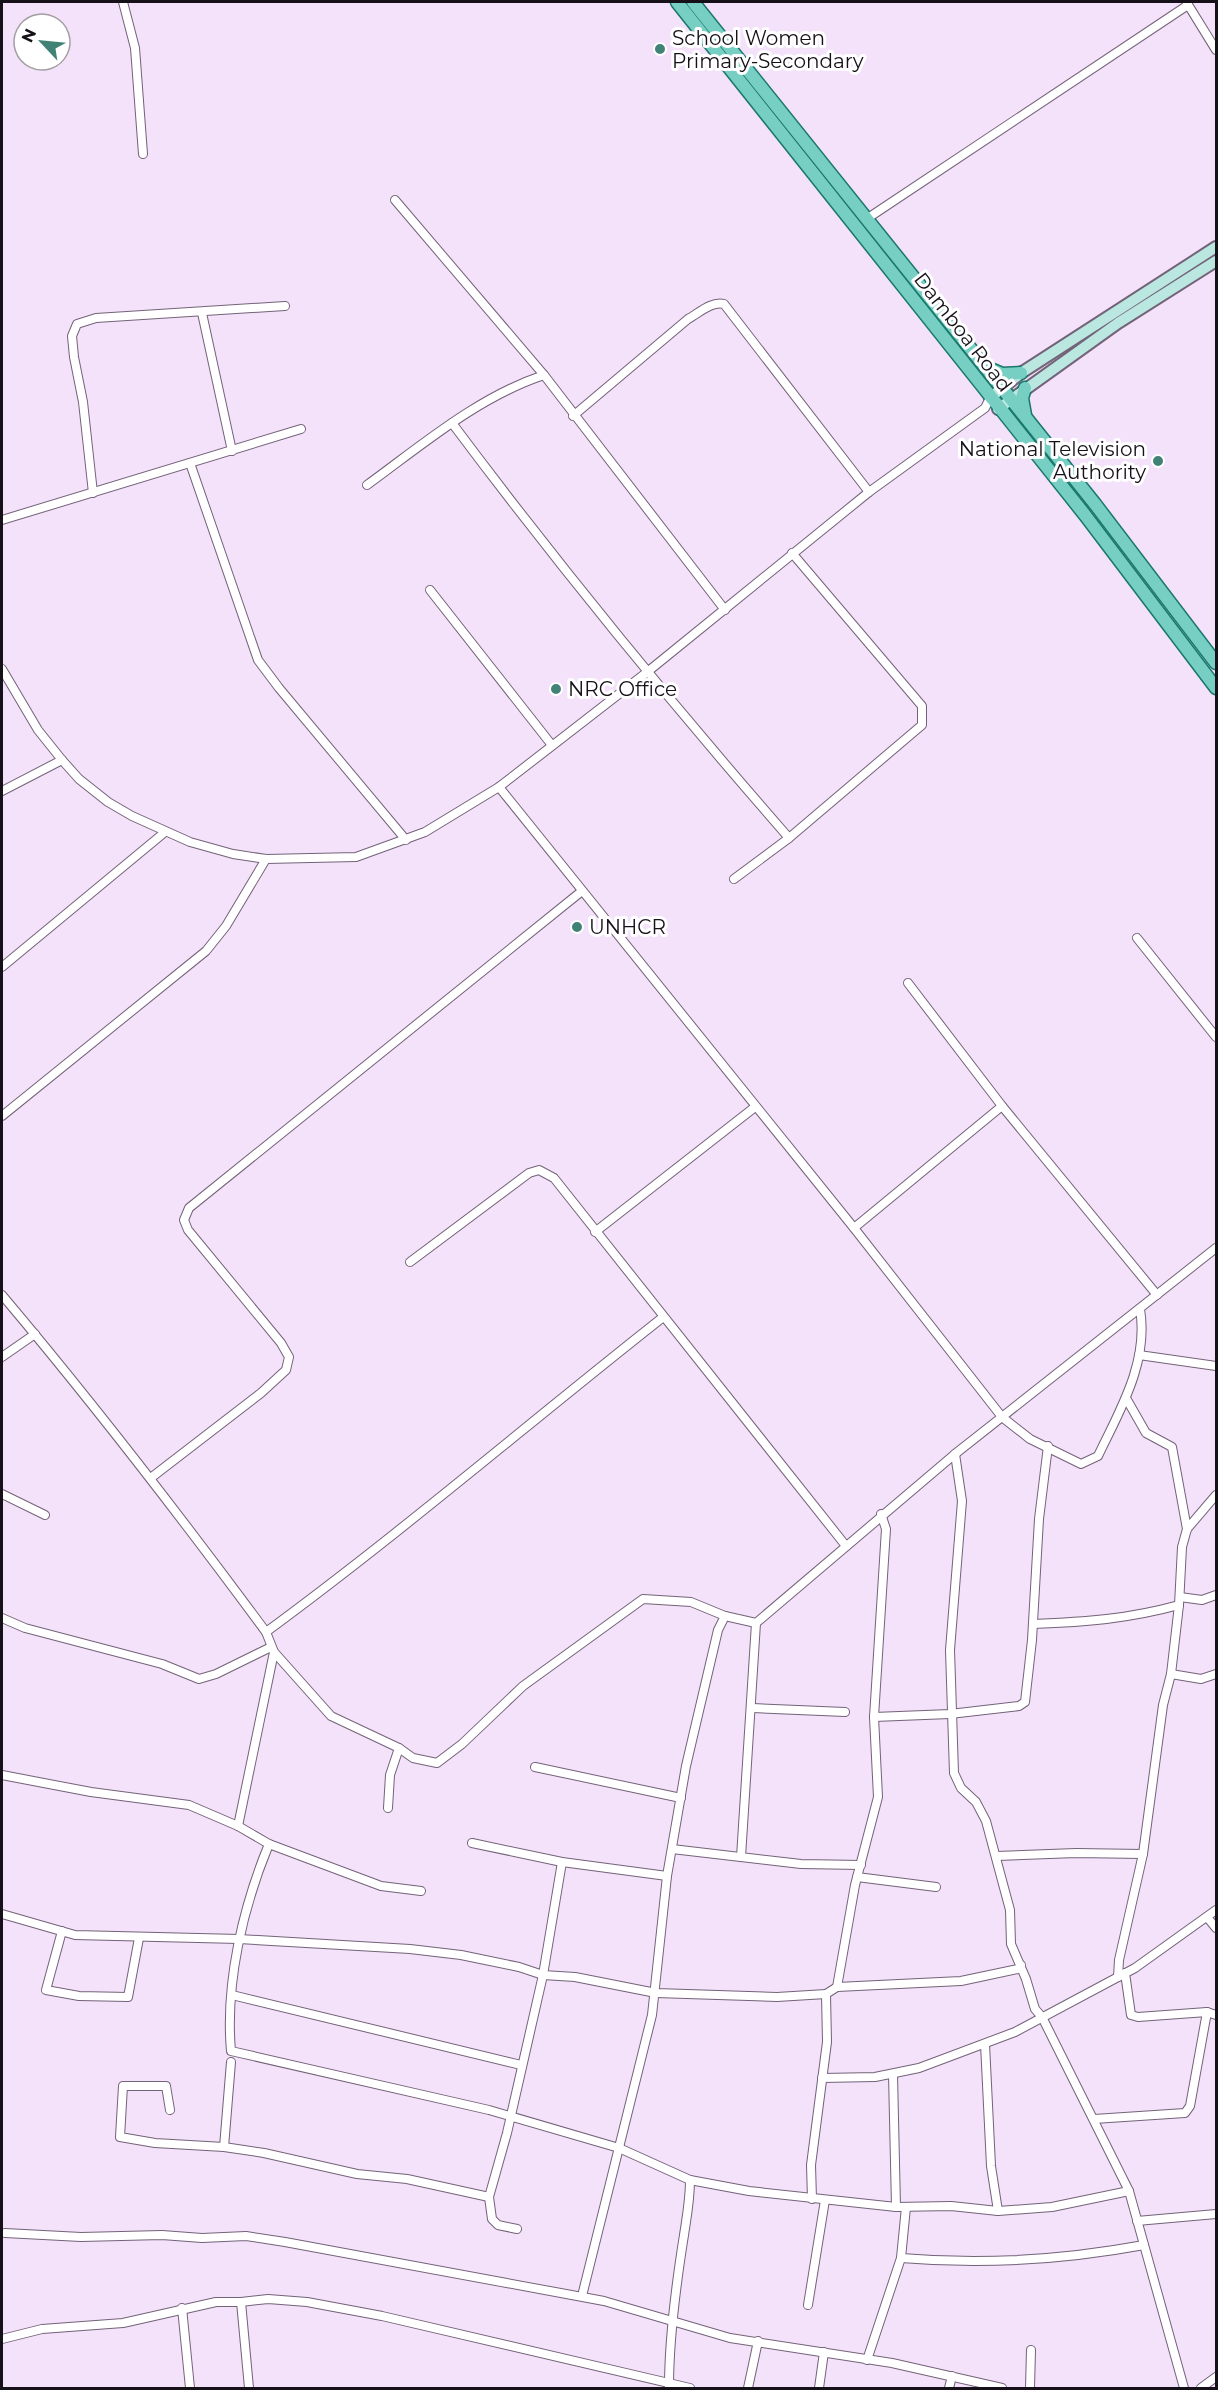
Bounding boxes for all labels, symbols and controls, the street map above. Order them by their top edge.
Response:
north arrow [12,12,72,72]
text: N [18,26,40,46]
place label: School Women Primary-Secondary [672,26,864,73]
marker: School Women Primary-Secondary [653,42,667,56]
street label: Damboa Road [909,268,1017,396]
place label: National Television Authority [959,437,1146,484]
marker: National Television Authority [1151,454,1165,468]
place label: NRC Office [568,677,677,701]
marker: NRC Office [549,682,563,696]
place label: UNHCR [589,915,666,939]
marker: UNHCR [570,920,584,934]

